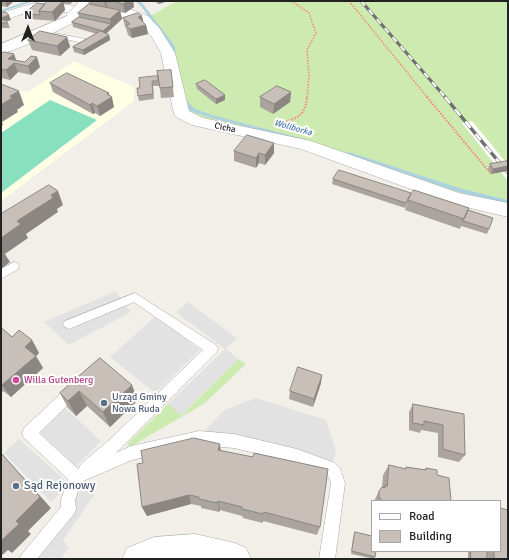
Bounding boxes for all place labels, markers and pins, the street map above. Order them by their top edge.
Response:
place label: Willa Gutenberg [24,374,93,386]
marker: Willa Gutenberg [11,375,21,385]
place label: Urząd Gminy Nowa Ruda [112,391,167,414]
marker: Urząd Gminy Nowa Ruda [99,398,109,408]
place label: Sąd Rejonowy [24,479,95,493]
marker: Sąd Rejonowy [11,481,21,491]

